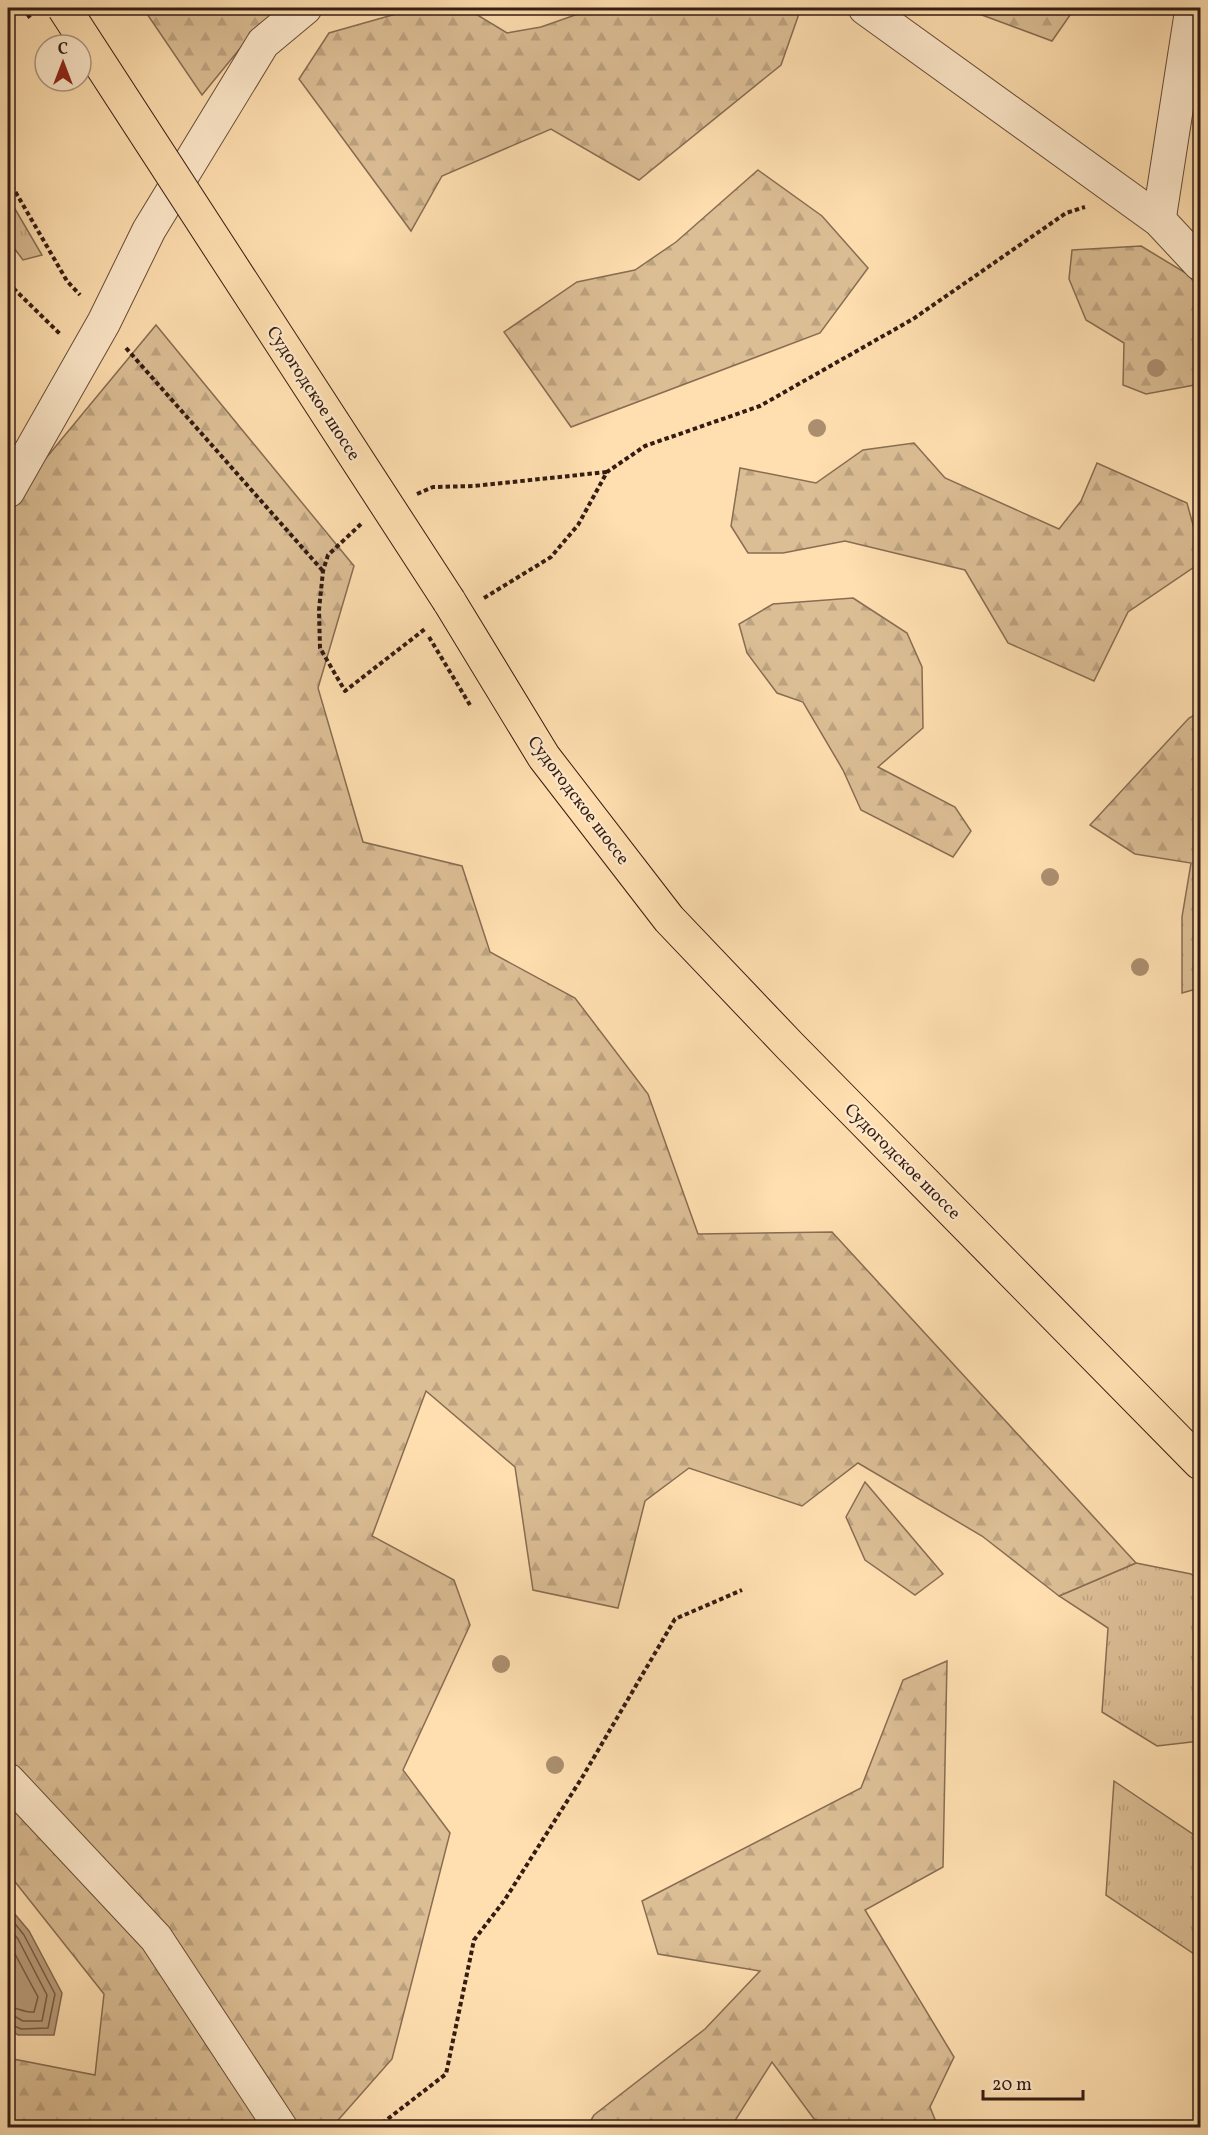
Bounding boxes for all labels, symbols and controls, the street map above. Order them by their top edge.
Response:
north arrow [33,33,93,93]
text: С [58,39,68,61]
street label: Судогодское шоссе [260,322,366,466]
street label: Судогодское шоссе [521,731,635,871]
street label: Судогодское шоссе [838,1098,966,1226]
scale bar [983,2063,1084,2101]
text: 20 m [992,2073,1032,2098]

